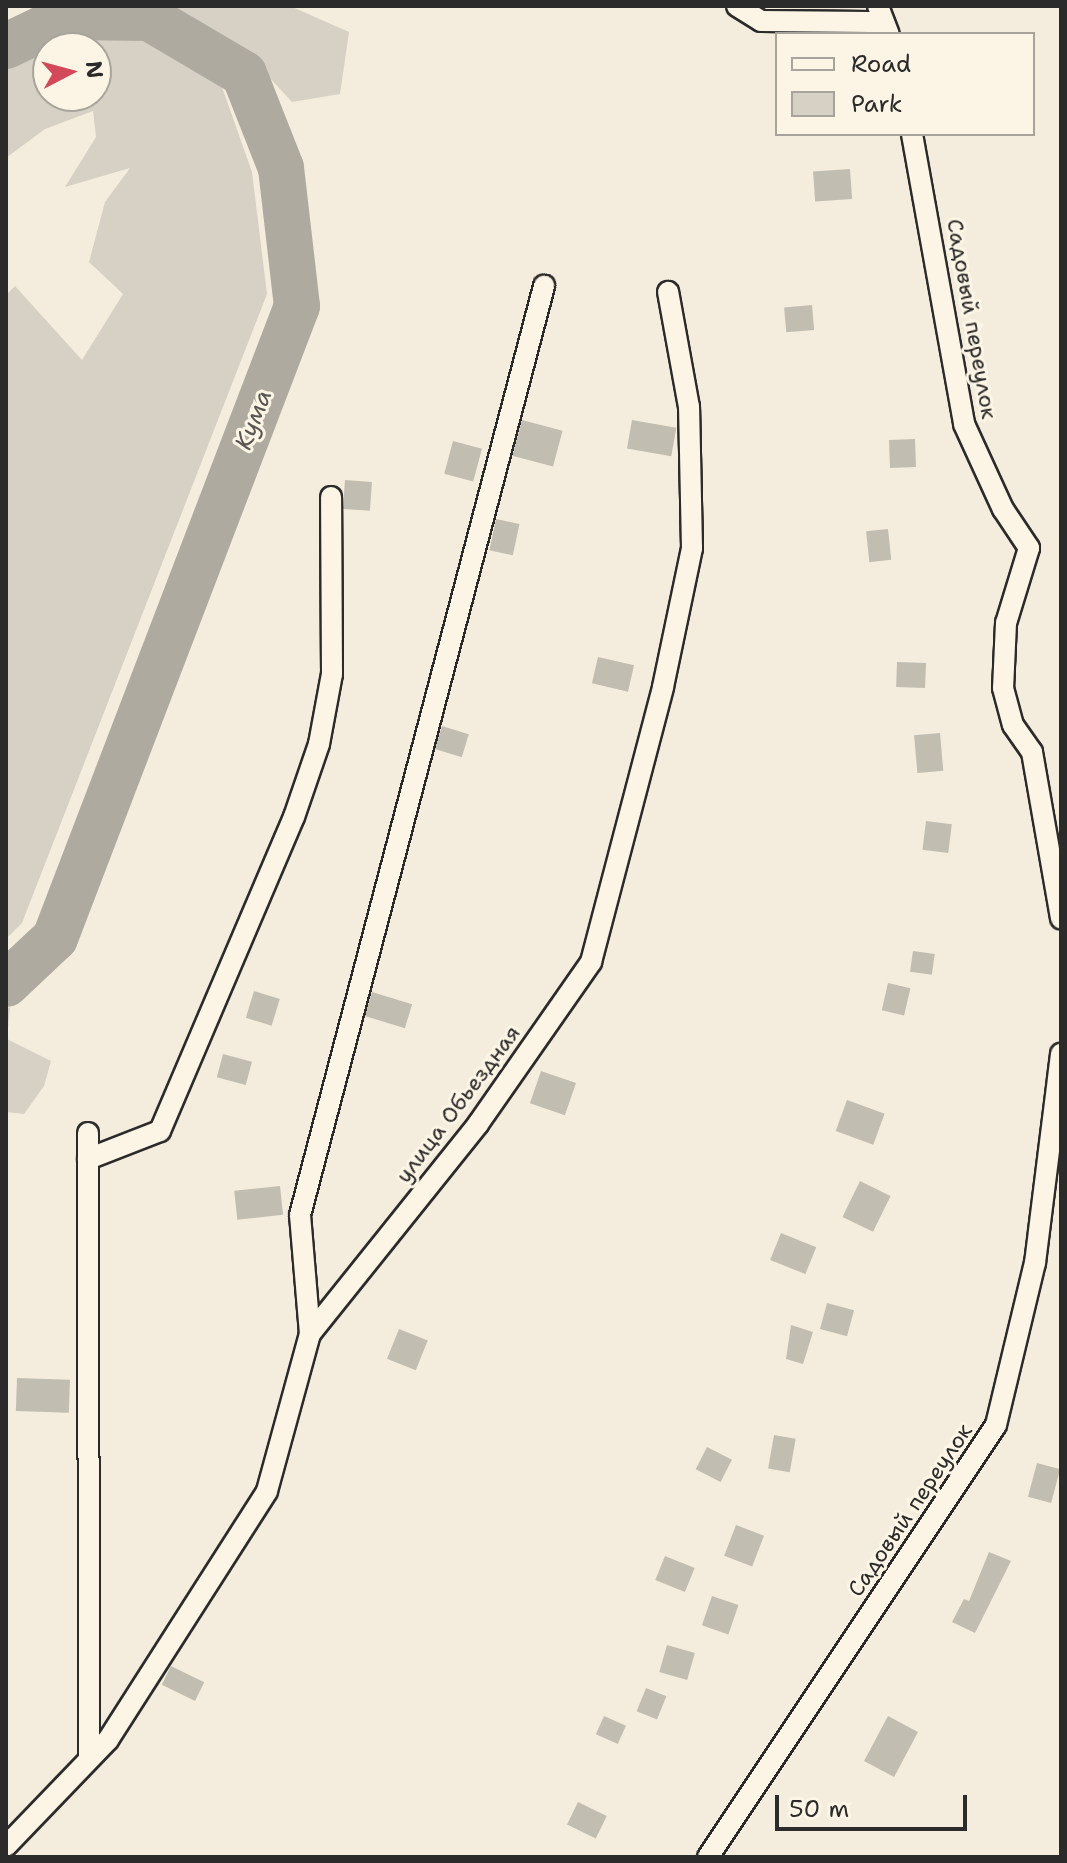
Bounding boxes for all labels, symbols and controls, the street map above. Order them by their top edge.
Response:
north arrow [32,32,112,112]
legend [775,32,1035,136]
text: Road [851,48,911,80]
text: N [79,59,110,80]
text: Park [851,88,903,120]
street label: Садовый переулок [941,217,1003,421]
water label: Кума [229,386,279,454]
street label: улица Обьездная [390,1020,526,1188]
street label: Садовый переулок [842,1418,978,1602]
scale bar [779,1779,971,1829]
text: 50 m [789,1793,849,1825]

